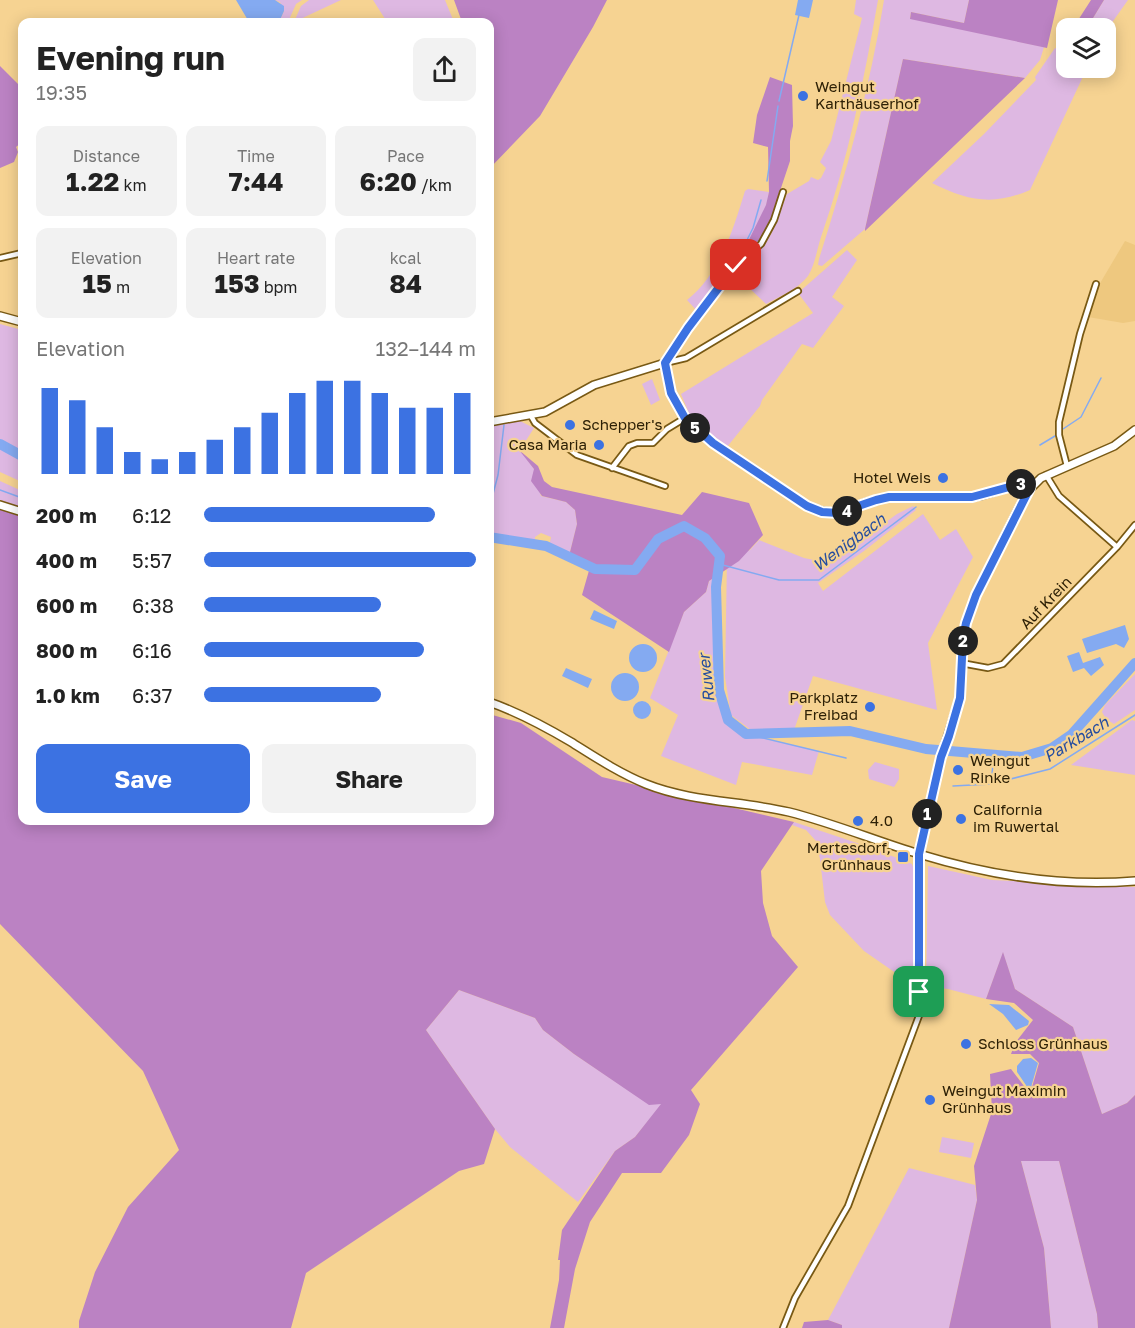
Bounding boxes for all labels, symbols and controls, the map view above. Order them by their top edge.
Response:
map controls [1056,18,1116,78]
button: layers [1056,18,1116,78]
text: Evening run [36,38,225,77]
button: share [413,38,476,101]
place label: Weingut Karthäuserhof [815,77,919,112]
text: 19:35 [36,80,87,104]
marker: Weingut Karthäuserhof [796,89,810,103]
text: Distance [73,146,140,166]
text: Time [237,146,275,166]
text: Pace [387,146,424,166]
text: 1.22 [66,166,119,197]
text: 7:44 [228,166,283,197]
text: 6:20 [359,166,417,197]
text: km [119,175,147,195]
text: /km [417,175,452,195]
pin [710,239,761,290]
text: Elevation [71,248,142,268]
text: Heart rate [217,248,295,268]
text: kcal [390,248,421,268]
icon: check [719,248,752,281]
text: 15 [83,268,112,299]
text: 153 [215,268,260,299]
text: 84 [389,268,422,299]
text: m [112,277,130,297]
text: bpm [260,277,297,297]
text: Elevation [36,336,125,360]
text: 132–144 m [376,336,476,360]
pin: 5 [680,413,710,443]
place label: Schepper's [582,415,663,433]
marker: Schepper's [563,418,577,432]
text: 5 [690,418,700,438]
place label: Casa Maria [508,435,587,453]
marker: Casa Maria [592,438,606,452]
place label: Hotel Weis [853,468,931,486]
pin: 3 [1006,469,1036,499]
marker: Hotel Weis [936,471,950,485]
text: 3 [1016,474,1026,494]
pin: 4 [832,496,862,526]
text: 4 [842,501,852,521]
text: 200 m [36,503,97,527]
text: 6:12 [132,503,171,527]
water label: Wenigbach [809,508,890,575]
text: 400 m [36,548,97,572]
text: 5:57 [132,548,172,572]
street label: Auf Krein [1016,572,1075,632]
text: 600 m [36,593,97,617]
text: 6:38 [132,593,174,617]
pin: 2 [948,626,978,656]
text: 2 [958,631,968,651]
text: 800 m [36,638,97,662]
text: 6:16 [132,638,172,662]
water label: Ruwer [693,650,718,703]
text: 1.0 km [36,683,100,707]
text: 6:37 [132,683,172,707]
place label: Parkplatz Freibad [789,688,858,723]
marker: Parkplatz Freibad [863,700,877,714]
water label: Parkbach [1040,711,1113,766]
button: Save [36,744,250,813]
button: Share [262,744,476,813]
place label: Weingut Rinke [970,751,1030,786]
marker: Weingut Rinke [951,763,965,777]
pin: 1 [912,799,942,829]
place label: California im Ruwertal [973,800,1059,835]
text: 1 [923,804,931,824]
place label: 4.0 [870,811,893,829]
marker: California im Ruwertal [954,812,968,826]
marker: 4.0 [851,814,865,828]
place label: Mertesdorf, Grünhaus [807,838,891,873]
marker: Mertesdorf, Grünhaus [896,850,910,864]
pin [893,966,944,1017]
icon: arrive [902,975,935,1008]
place label: Schloss Grünhaus [978,1034,1108,1052]
marker: Schloss Grünhaus [959,1037,973,1051]
place label: Weingut Maximin Grünhaus [942,1081,1066,1116]
marker: Weingut Maximin Grünhaus [923,1093,937,1107]

